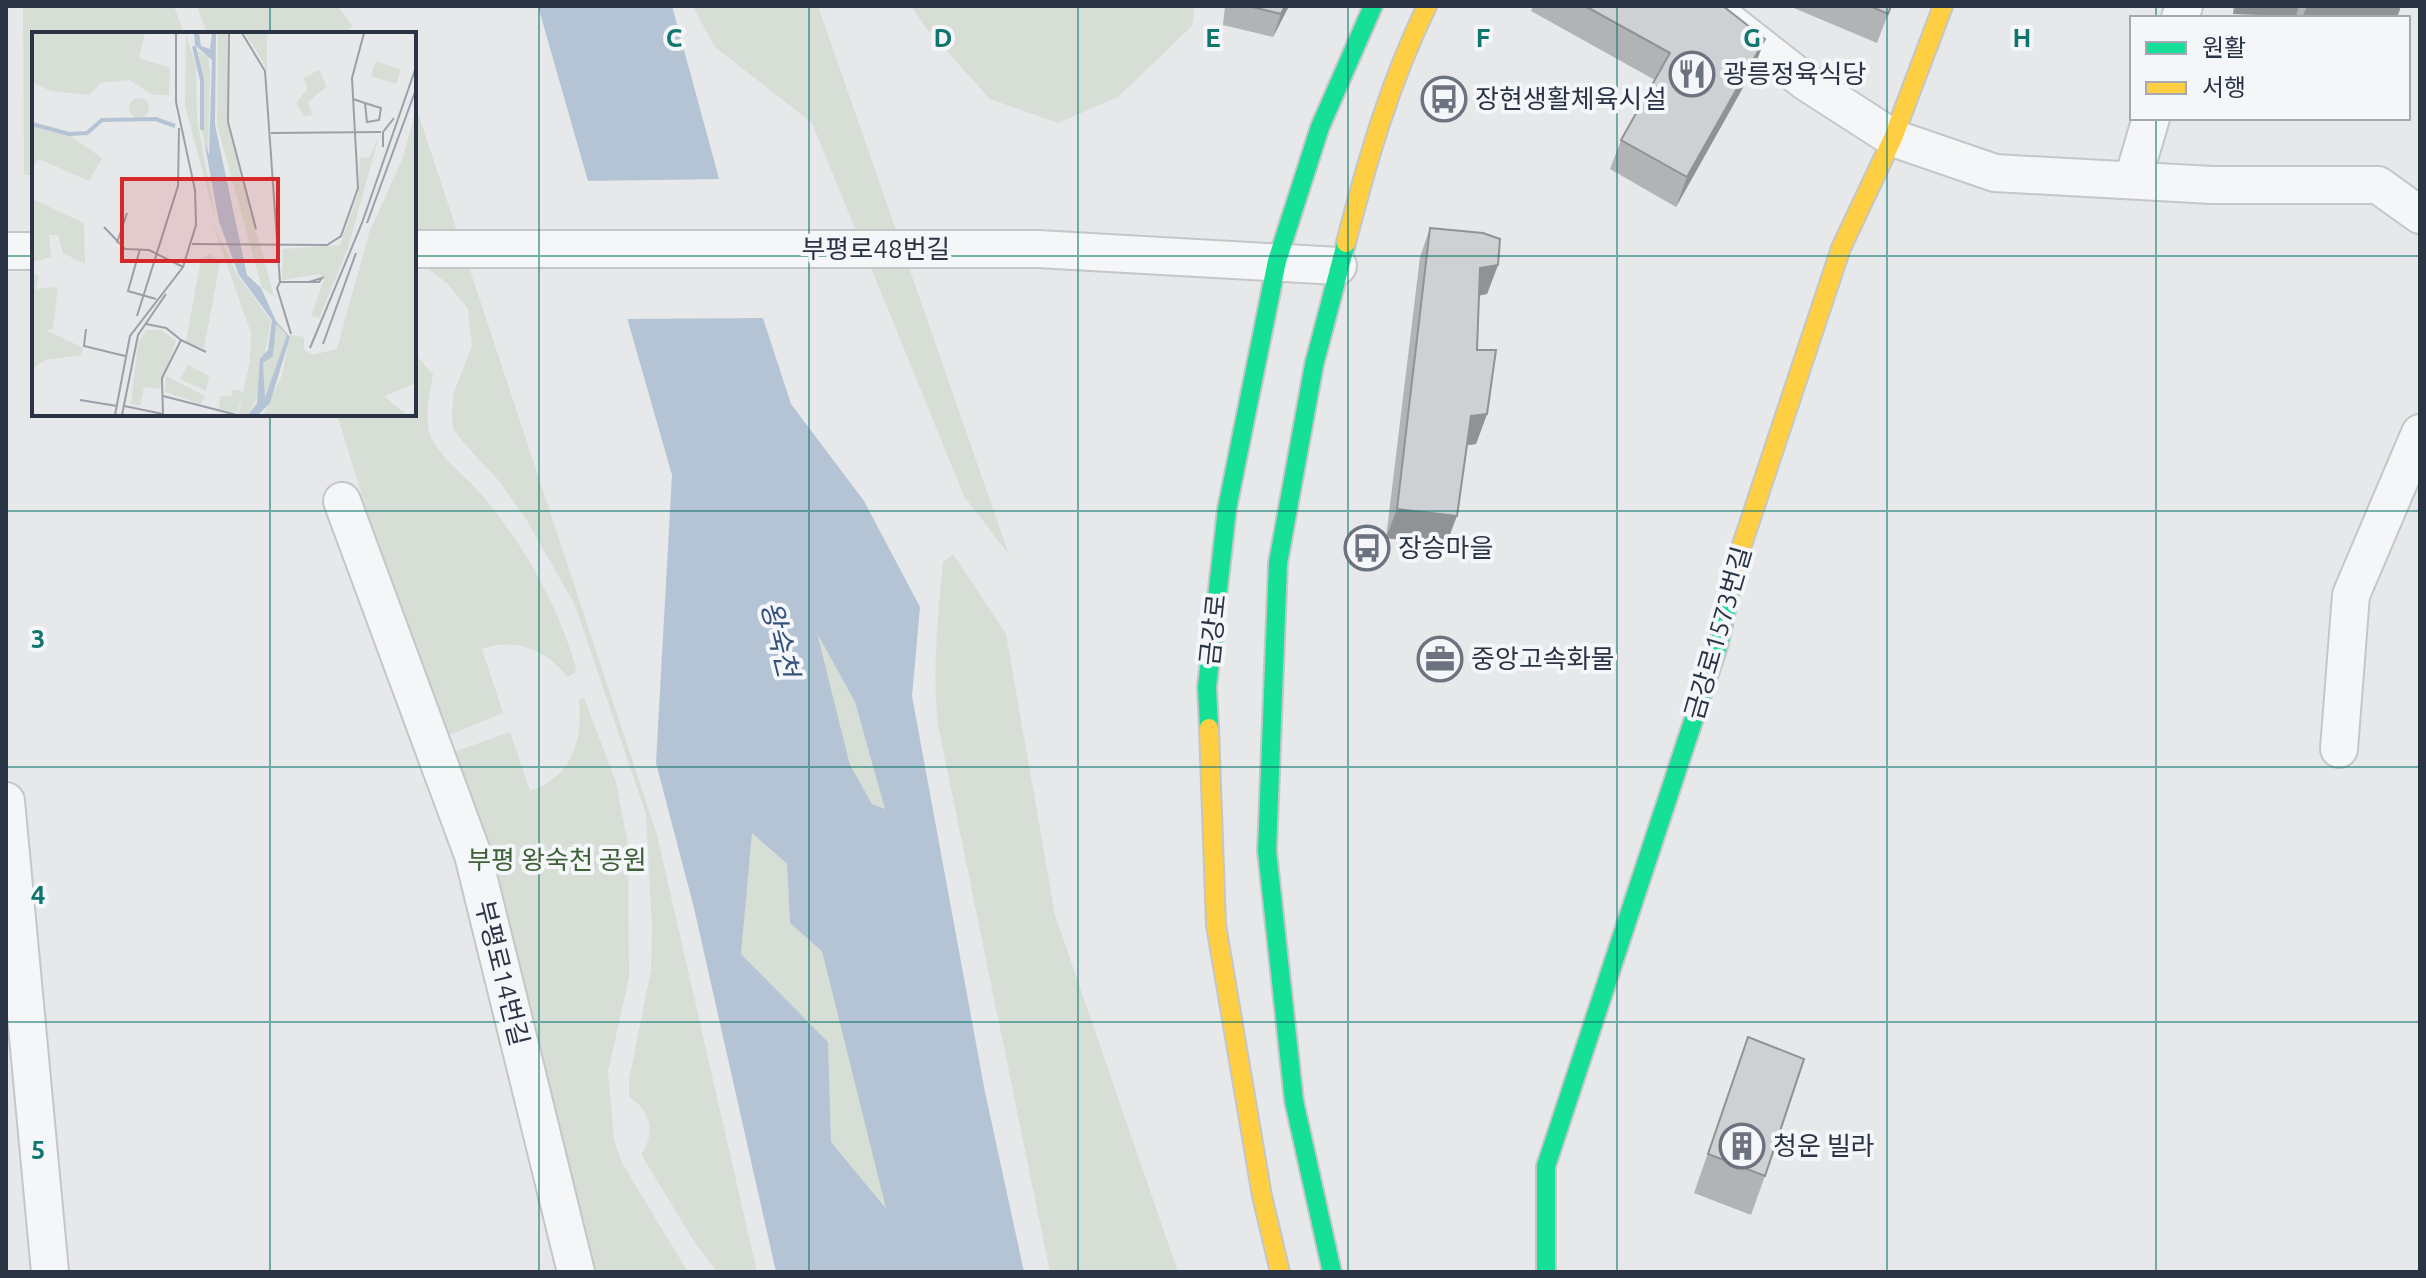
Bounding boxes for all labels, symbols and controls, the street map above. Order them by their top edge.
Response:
legend [2130,16,2410,120]
text: C [666,23,683,52]
text: D [934,23,952,52]
text: E [1205,23,1221,52]
text: F [1476,23,1490,52]
text: G [1743,23,1761,52]
text: H [2013,23,2031,52]
inset map [32,32,416,416]
text: 원활 [2202,34,2246,61]
restaurant icon: 광릉정육식당 [1668,50,1716,98]
place label: 광릉정육식당 [1723,59,1867,88]
text: 서행 [2202,74,2246,101]
bus stop icon: 장현생활체육시설 [1420,75,1468,123]
place label: 장현생활체육시설 [1475,84,1666,113]
street label: 부평로48번길 [802,234,950,263]
bus stop icon: 장승마을 [1343,524,1391,572]
place label: 장승마을 [1398,533,1494,562]
street label: 금강로1573번길 [1679,543,1756,723]
street label: 금강로 [1194,593,1231,667]
water label: 왕숙천 [756,598,806,683]
text: 3 [31,624,45,653]
office icon: 중앙고속화물 [1416,635,1464,683]
place label: 중앙고속화물 [1471,644,1615,673]
park label: 부평 왕숙천 공원 [467,845,647,874]
text: 4 [31,880,45,909]
street label: 부평로14번길 [470,897,535,1049]
building icon: 청운 빌라 [1718,1122,1766,1170]
place label: 청운 빌라 [1773,1131,1875,1160]
text: 5 [31,1135,45,1164]

